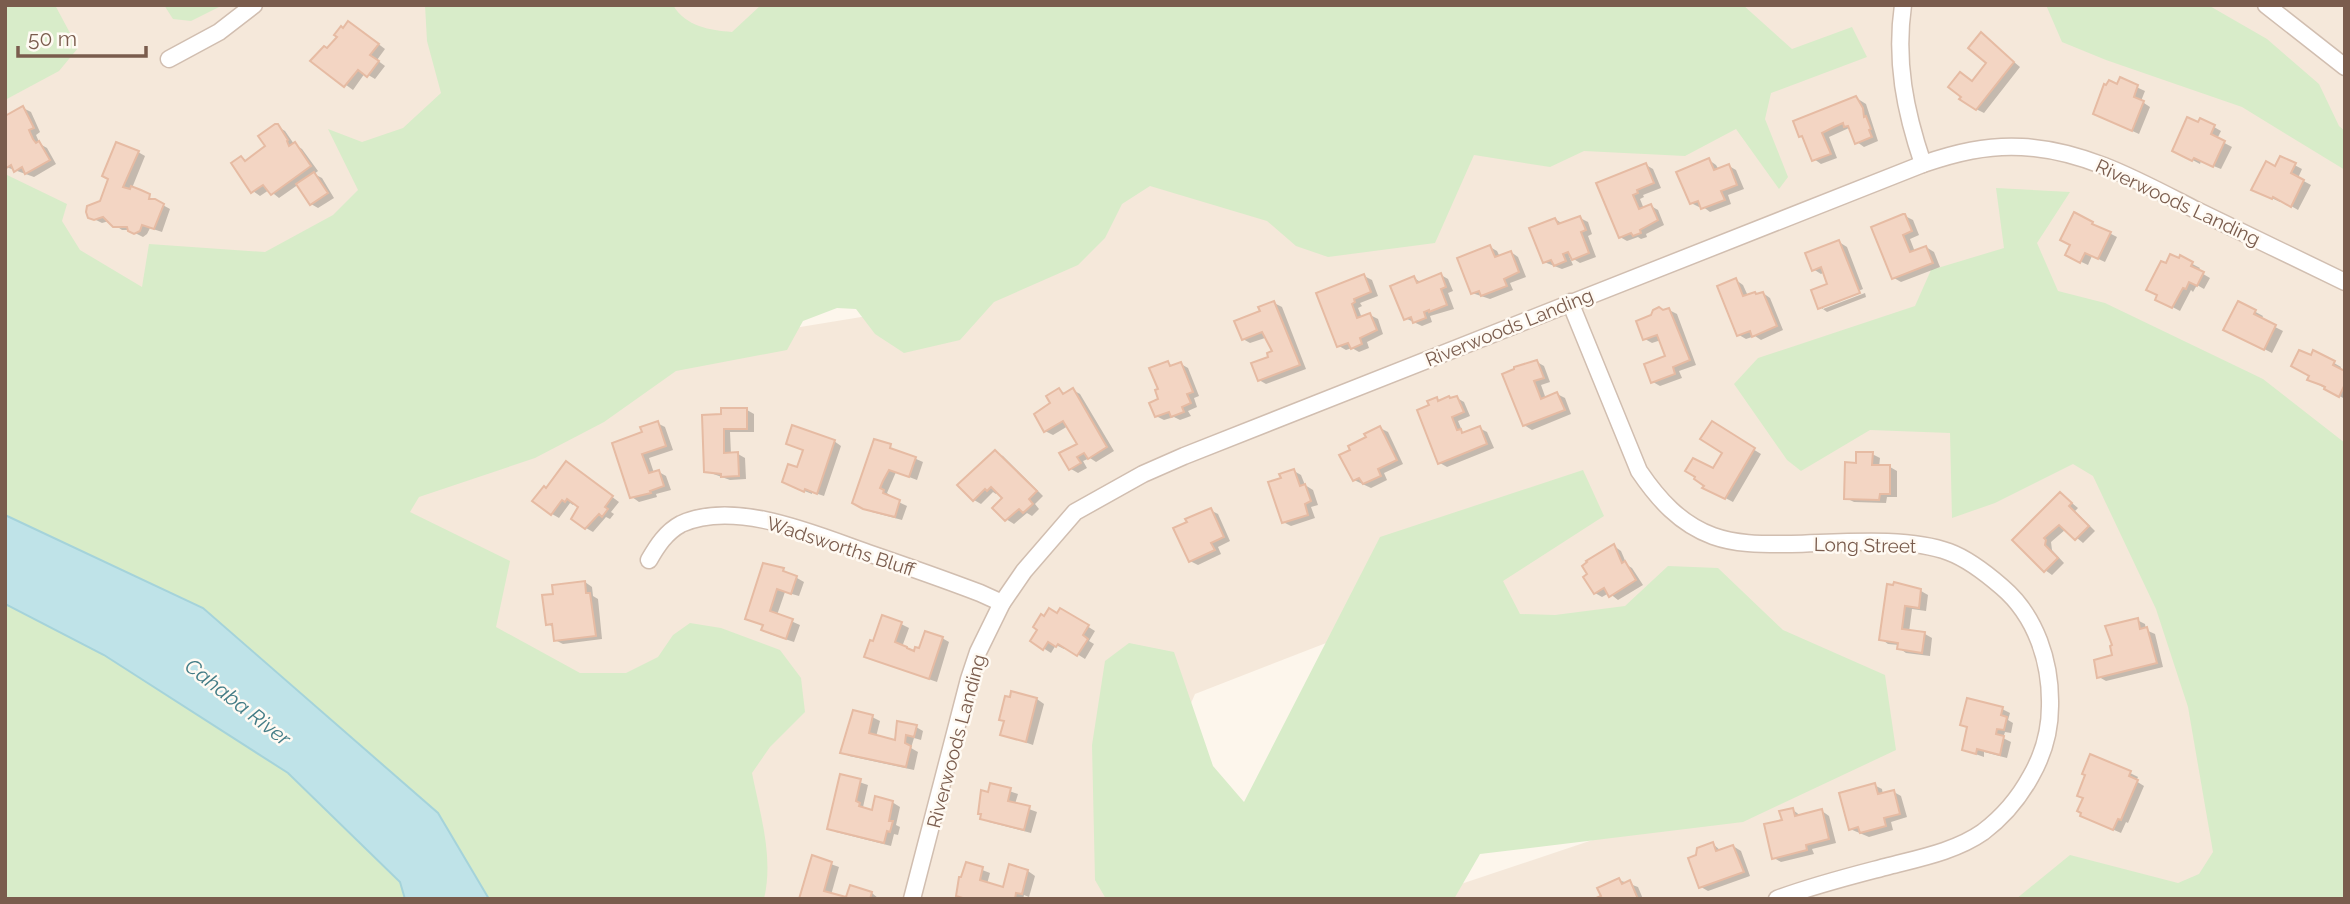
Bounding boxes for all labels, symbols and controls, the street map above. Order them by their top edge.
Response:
scale bar [18,14,145,58]
text: 50 m [28,26,77,51]
street label: Riverwoods Landing [2092,154,2264,250]
street label: Riverwoods Landing [1422,283,1596,371]
street label: Wadsworths Bluff [764,512,919,581]
street label: Long Street [1814,533,1917,557]
street label: Riverwoods Landing [922,652,990,830]
water label: Cahaba River [180,653,296,751]

